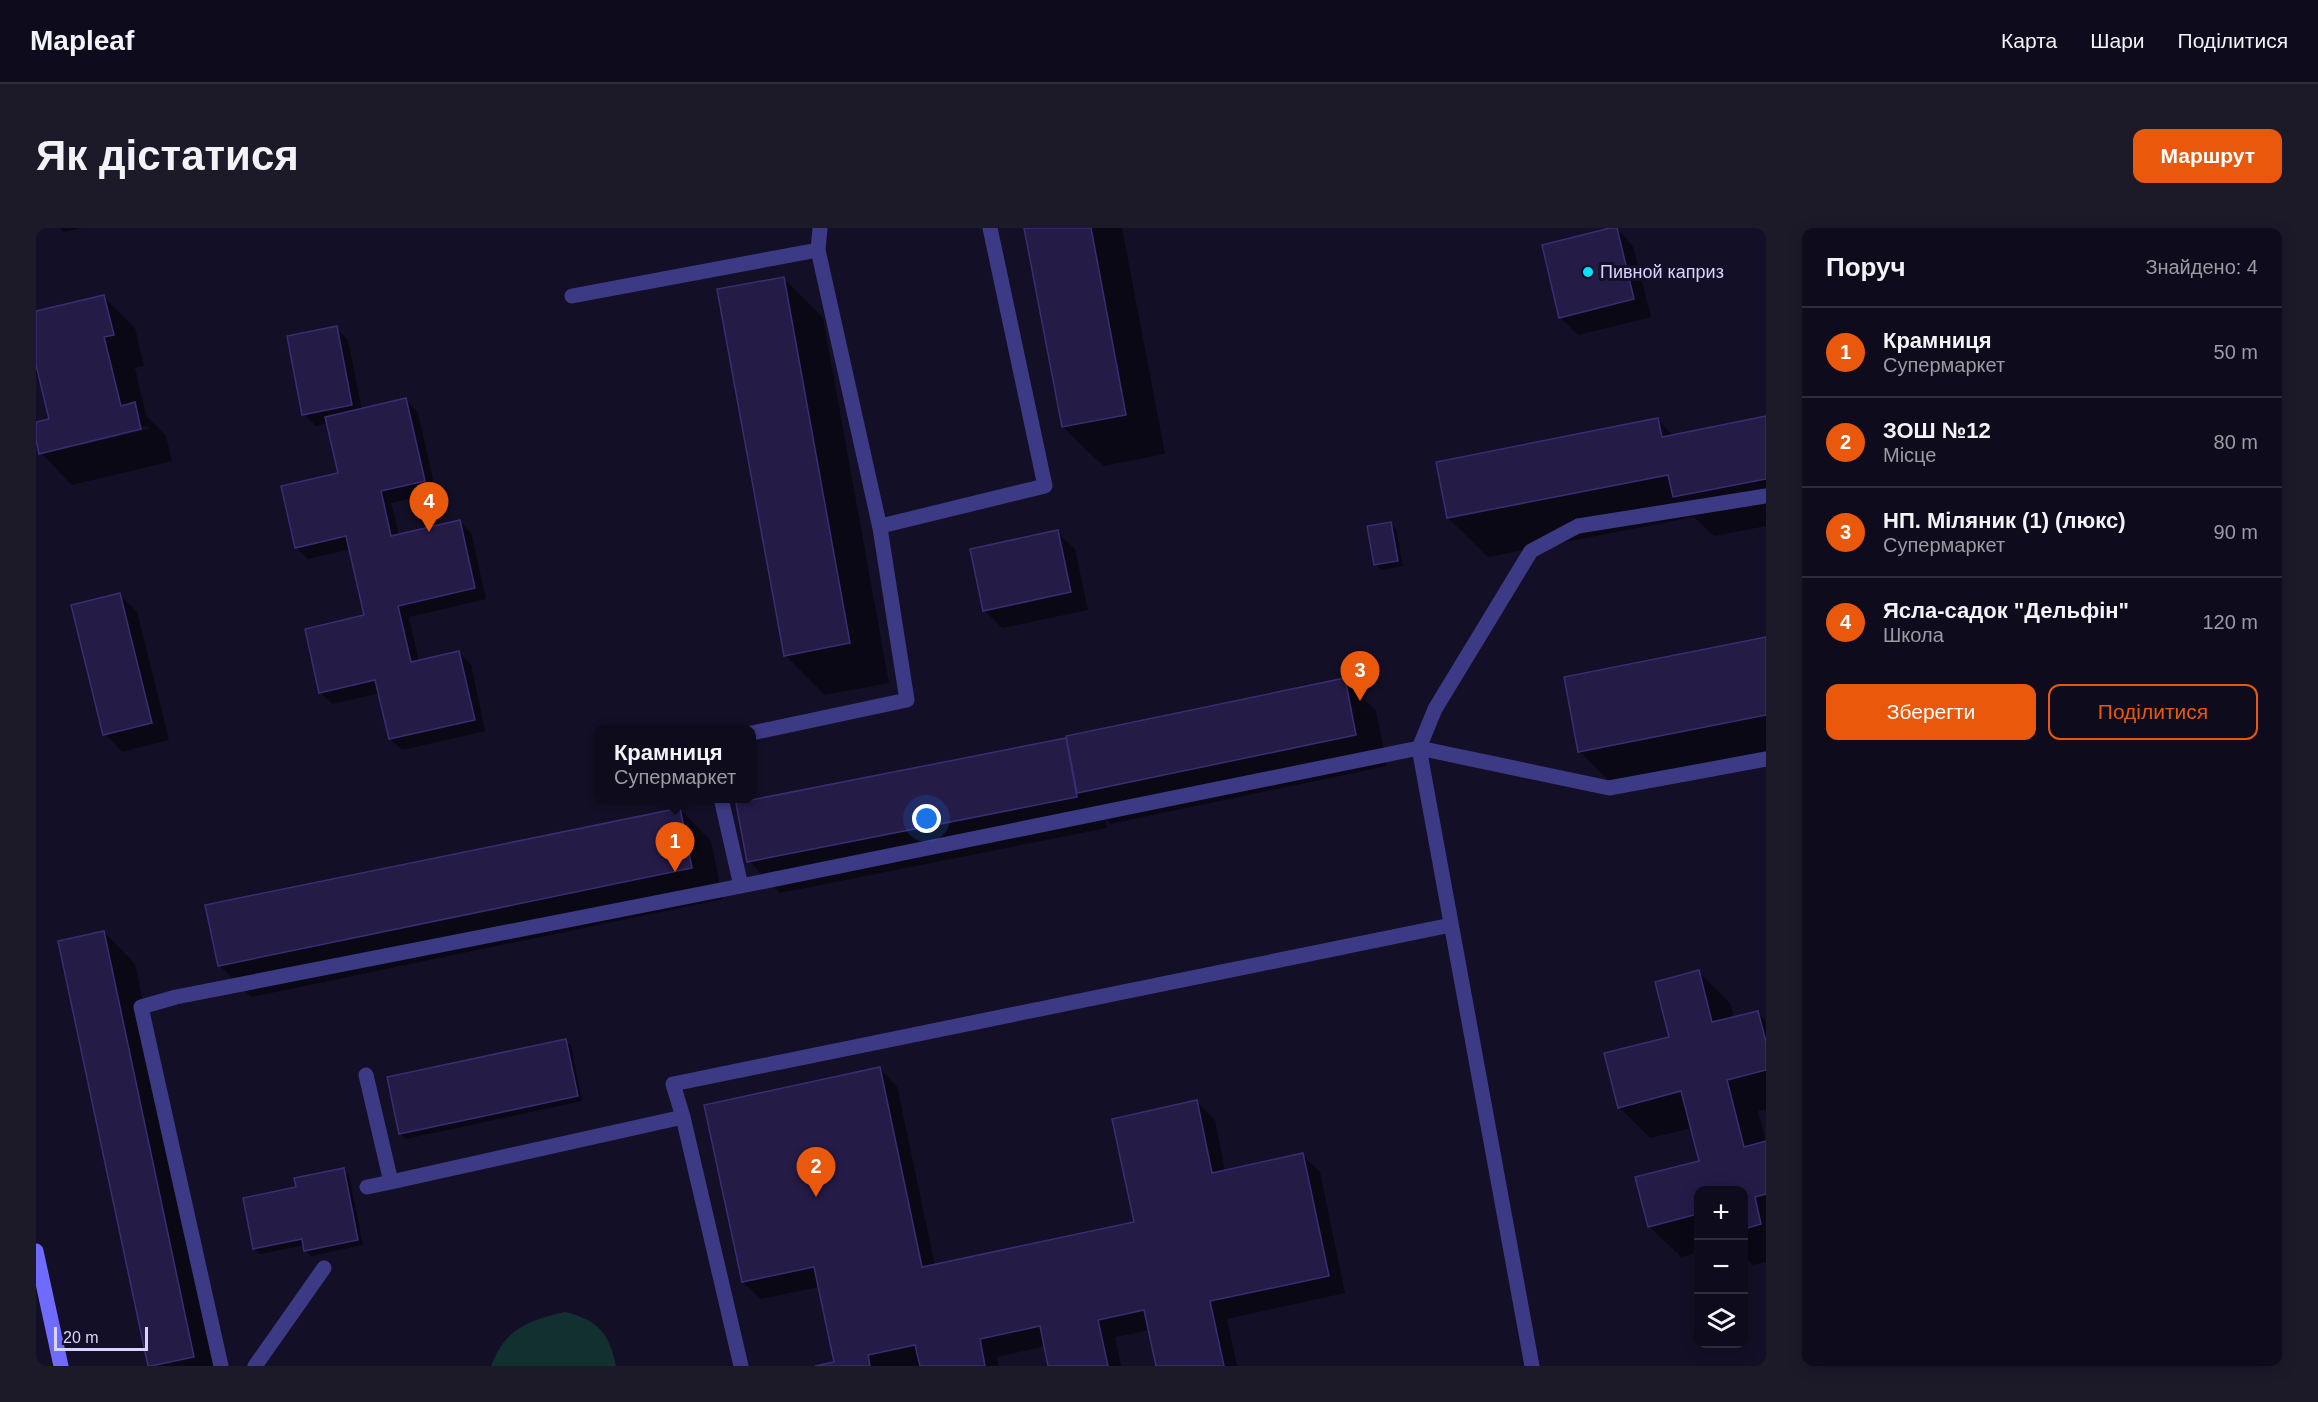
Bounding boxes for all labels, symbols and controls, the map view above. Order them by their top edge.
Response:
text: Mapleaf [30,25,134,56]
text: Карта [2001,29,2057,52]
text: Шари [2090,29,2145,52]
text: Поділитися [2178,29,2288,52]
button: Маршрут [2133,129,2282,183]
text: Як дістатися [36,132,299,179]
text: Поруч [1826,252,1906,282]
text: Знайдено: 4 [2145,256,2258,278]
place label: Пивной каприз [1600,262,1724,282]
marker: Пивной каприз [1581,265,1595,279]
text: Крамниця [1883,328,1992,353]
text: 1 [1840,341,1851,363]
text: 50 m [2214,341,2258,363]
text: Супермаркет [1883,354,2005,376]
text: ЗОШ №12 [1883,418,1991,443]
text: 2 [1840,431,1851,453]
text: 80 m [2214,431,2258,453]
text: Місце [1883,444,1936,466]
pin: 4 [410,482,448,532]
text: НП. Міляник (1) (люкс) [1883,508,2125,533]
text: 3 [1840,521,1851,543]
text: 90 m [2214,521,2258,543]
text: Супермаркет [1883,534,2005,556]
text: Ясла-садок "Дельфін" [1883,598,2129,623]
text: 4 [1840,611,1851,633]
text: 120 m [2202,611,2258,633]
text: Школа [1883,624,1944,646]
pin: 3 [1340,652,1380,701]
button: Зберегти [1826,684,2036,740]
button: Поділитися [2048,684,2258,740]
popup [594,725,756,803]
text: Крамниця [614,740,723,765]
text: Супермаркет [614,766,736,788]
your location [912,804,941,833]
pin: 1 [656,822,694,872]
pin: 2 [796,1148,836,1197]
map controls [1694,1186,1748,1348]
button: + [1694,1186,1748,1240]
button: − [1694,1240,1748,1294]
button: layers [1694,1294,1748,1348]
scale bar [54,1324,148,1352]
text: 20 m [63,1329,99,1346]

